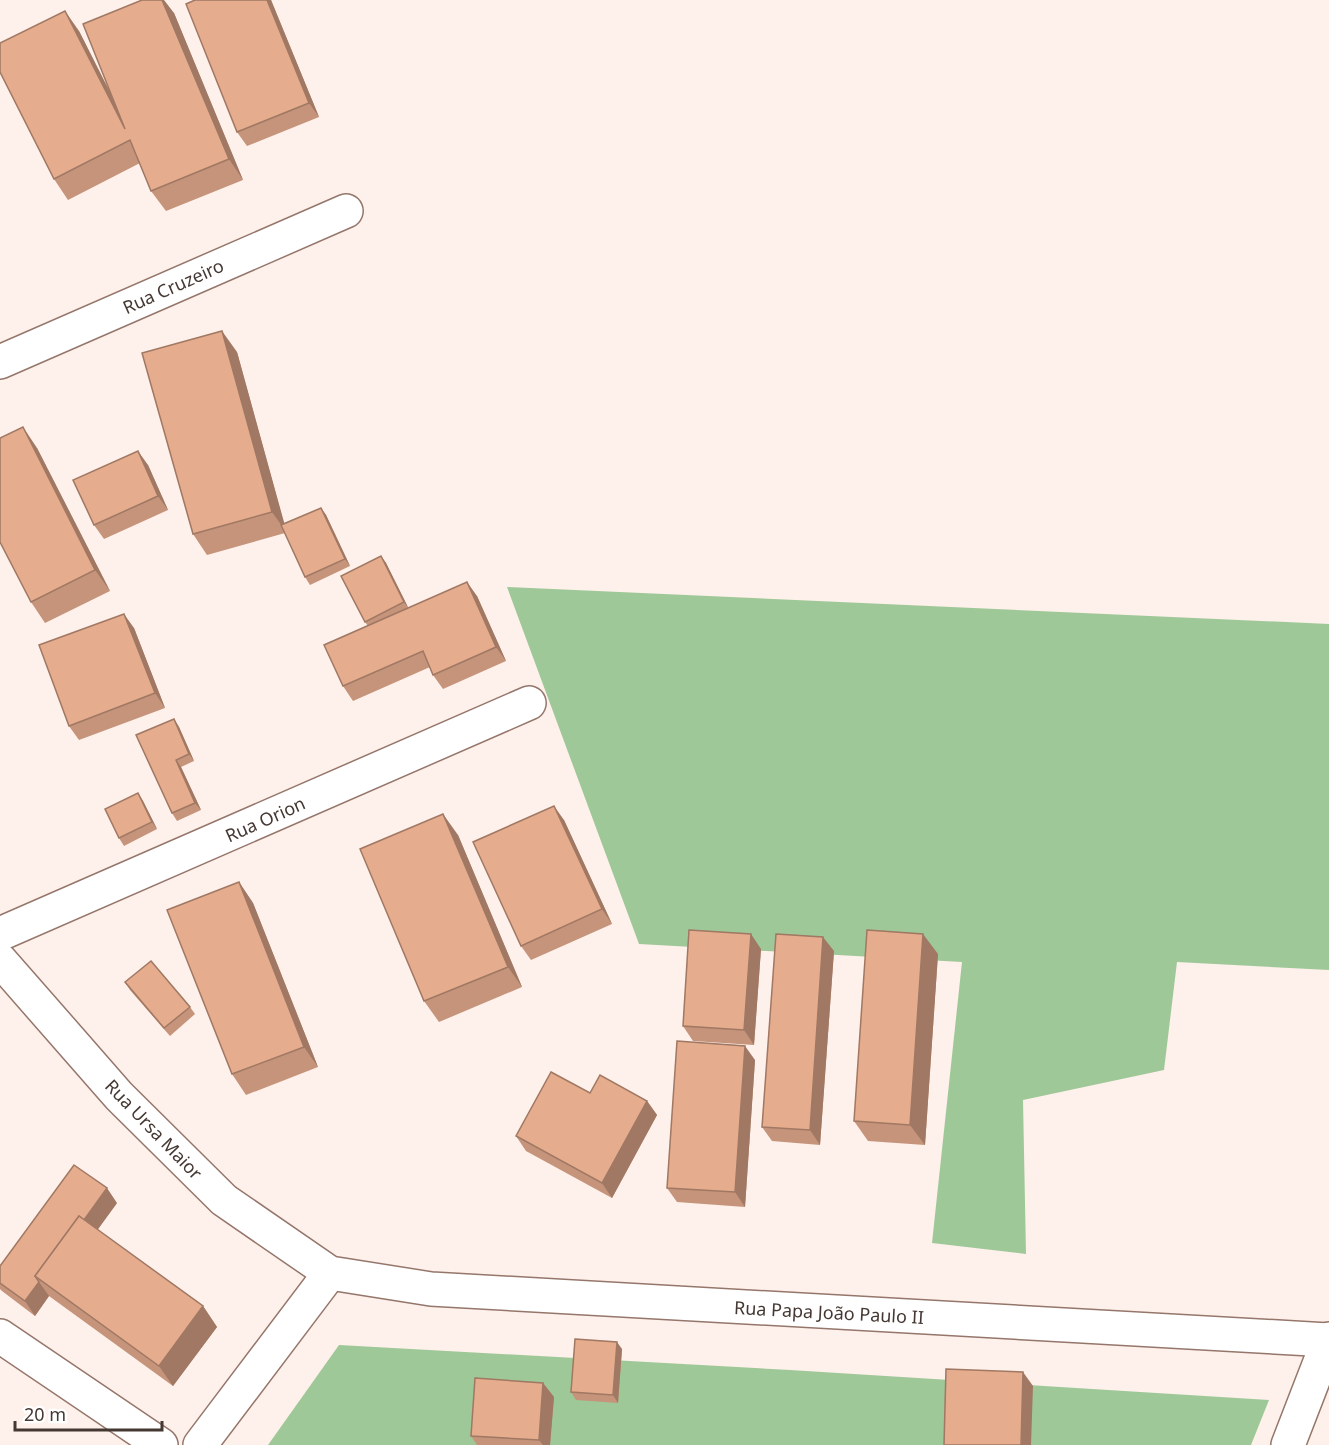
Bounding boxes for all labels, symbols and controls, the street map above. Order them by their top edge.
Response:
street label: Rua Cruzeiro [119,253,227,319]
street label: Rua Orion [221,791,309,847]
street label: Rua Ursa Maior [100,1074,208,1185]
street label: Rua Papa João Paulo II [734,1295,924,1329]
scale bar [15,1394,162,1432]
text: 20 m [24,1402,66,1426]

